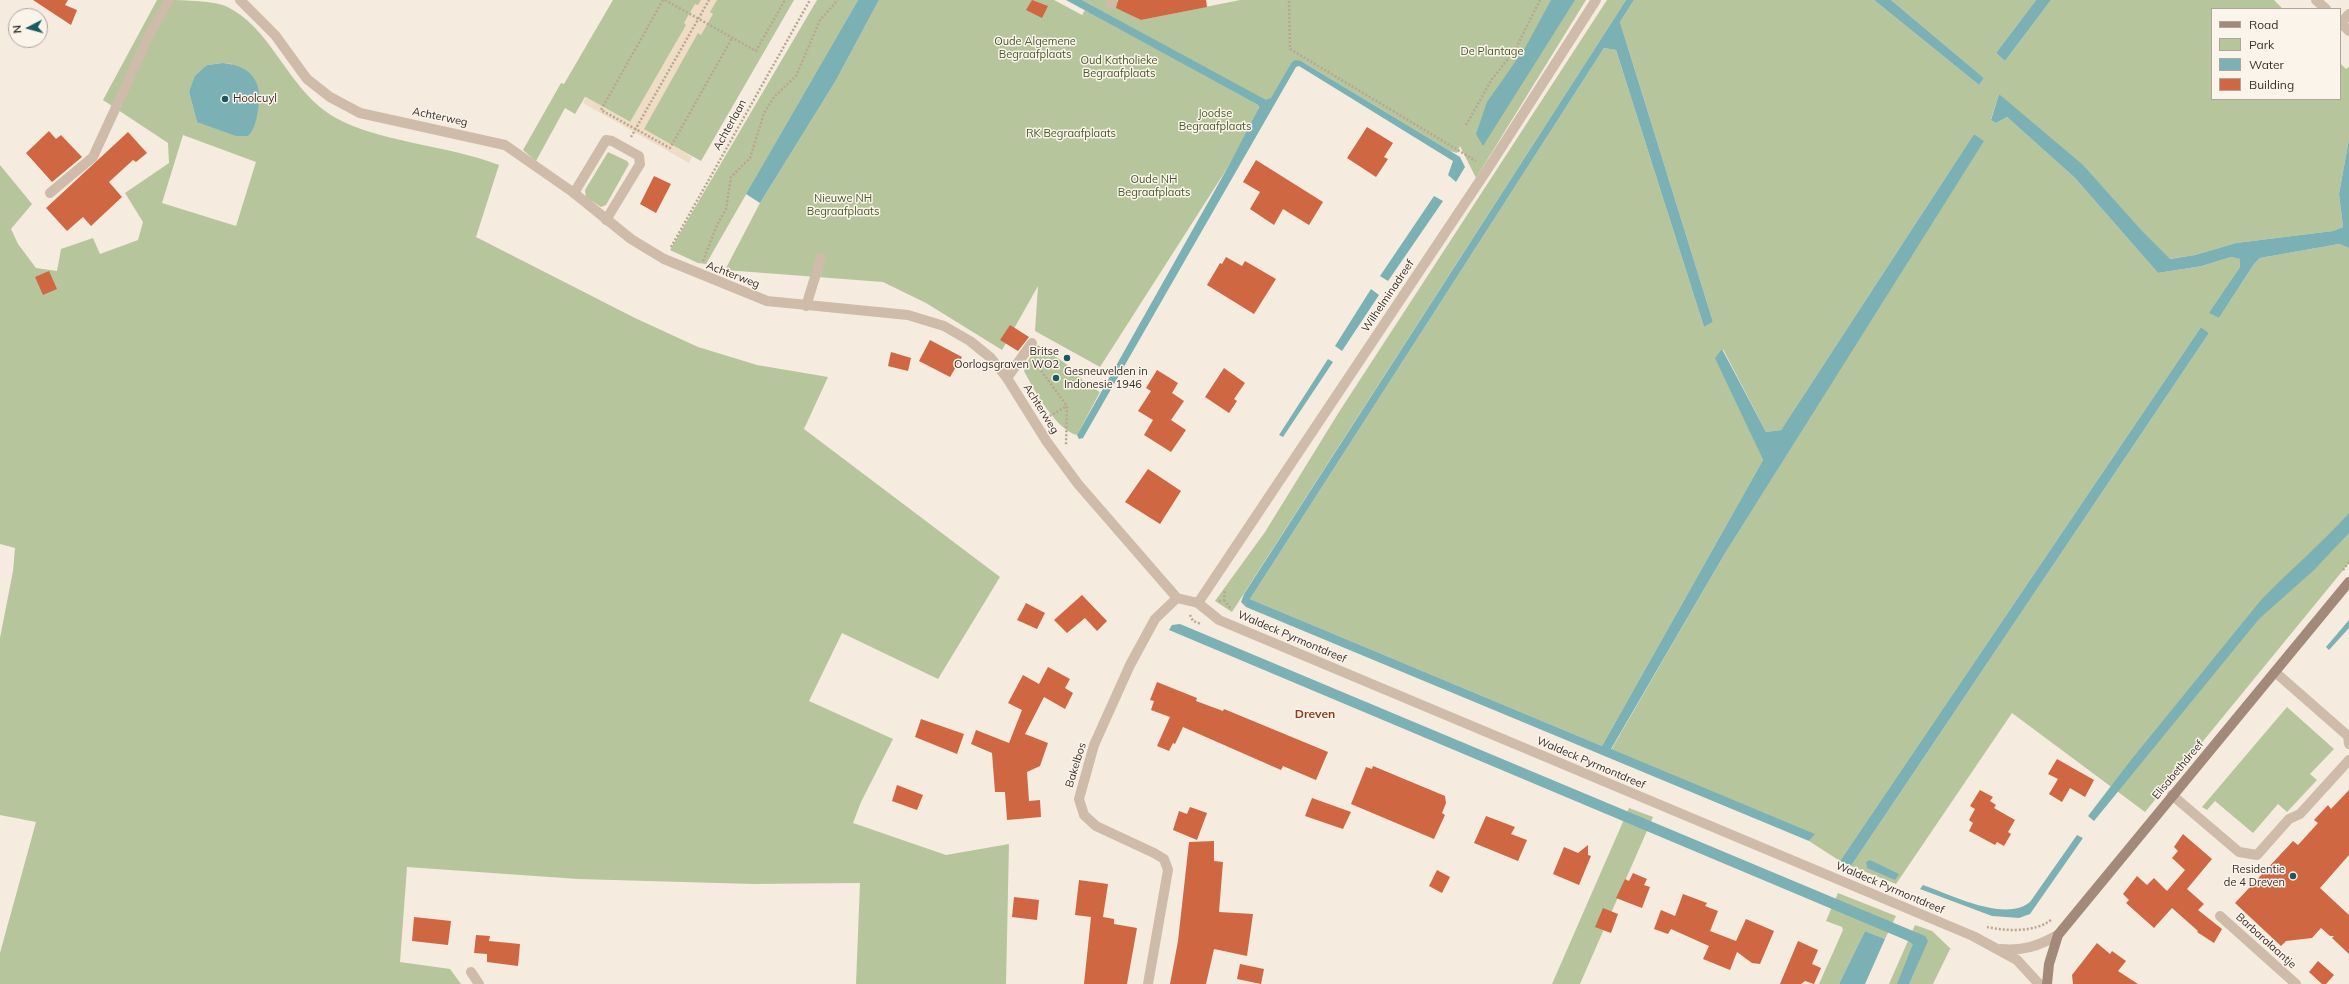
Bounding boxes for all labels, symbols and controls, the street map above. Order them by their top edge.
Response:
north arrow [8,8,48,48]
legend [2211,8,2341,100]
text: Road [2249,17,2278,32]
text: N [10,24,24,34]
park label: Oude Algemene Begraafplaats [994,35,1076,61]
text: Park [2249,37,2274,52]
park label: De Plantage [1461,45,1523,59]
park label: Oud Katholieke Begraafplaats [1080,54,1158,80]
text: Water [2249,57,2284,72]
text: Building [2249,77,2294,92]
place label: Hoolcuyl [233,92,277,106]
marker: Hoolcuyl [220,94,230,104]
street label: Achterlaan [711,97,749,153]
street label: Achterweg [411,105,469,129]
park label: Joodse Begraafplaats [1179,107,1251,133]
park label: RK Begraafplaats [1026,127,1116,141]
park label: Oude NH Begraafplaats [1118,173,1190,199]
park label: Nieuwe NH Begraafplaats [807,192,879,218]
street label: Wilhelminadreef [1359,257,1417,335]
street label: Achterweg [704,259,762,291]
place label: Britse Oorlogsgraven WO2 [954,345,1059,371]
marker: Britse Oorlogsgraven WO2 [1062,353,1072,363]
place label: Gesneuvelden in Indonesie 1946 [1064,365,1148,391]
marker: Gesneuvelden in Indonesie 1946 [1051,373,1061,383]
street label: Achterweg [1021,382,1061,436]
street label: Waldeck Pyrmontdreef [1236,608,1348,666]
district label: Dreven [1295,707,1335,721]
street label: Waldeck Pyrmontdreef [1535,734,1647,792]
street label: Elisabethdreef [2150,738,2206,802]
street label: Bakelbos [1063,741,1089,789]
street label: Waldeck Pyrmontdreef [1834,859,1946,917]
place label: Residentie de 4 Dreven [2224,863,2285,889]
marker: Residentie de 4 Dreven [2288,871,2298,881]
street label: Barbaralaantje [2233,910,2299,972]

